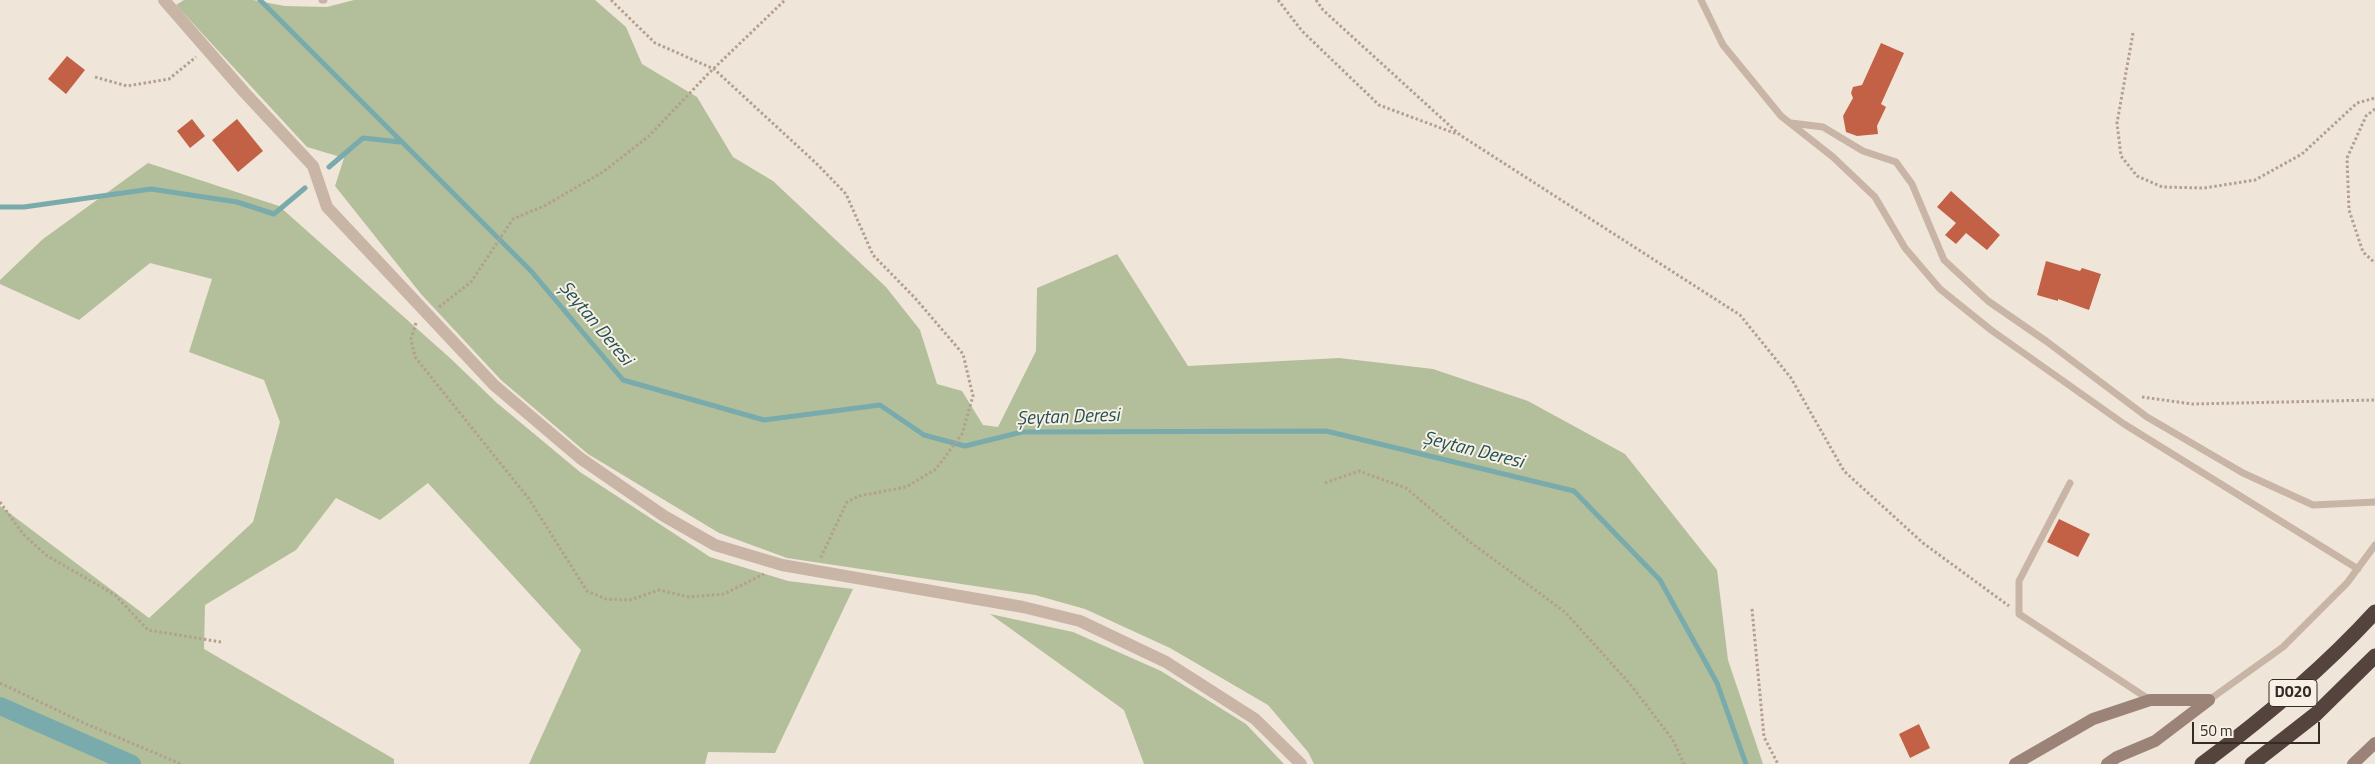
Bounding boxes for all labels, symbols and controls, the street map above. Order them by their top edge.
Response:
water label: Şeytan Deresi [553,277,637,371]
water label: Şeytan Deresi [1016,405,1120,431]
water label: Şeytan Deresi [1420,427,1526,475]
road number: D020 [2269,680,2317,706]
scale bar [2195,712,2322,744]
text: 50 m [2200,719,2233,742]

